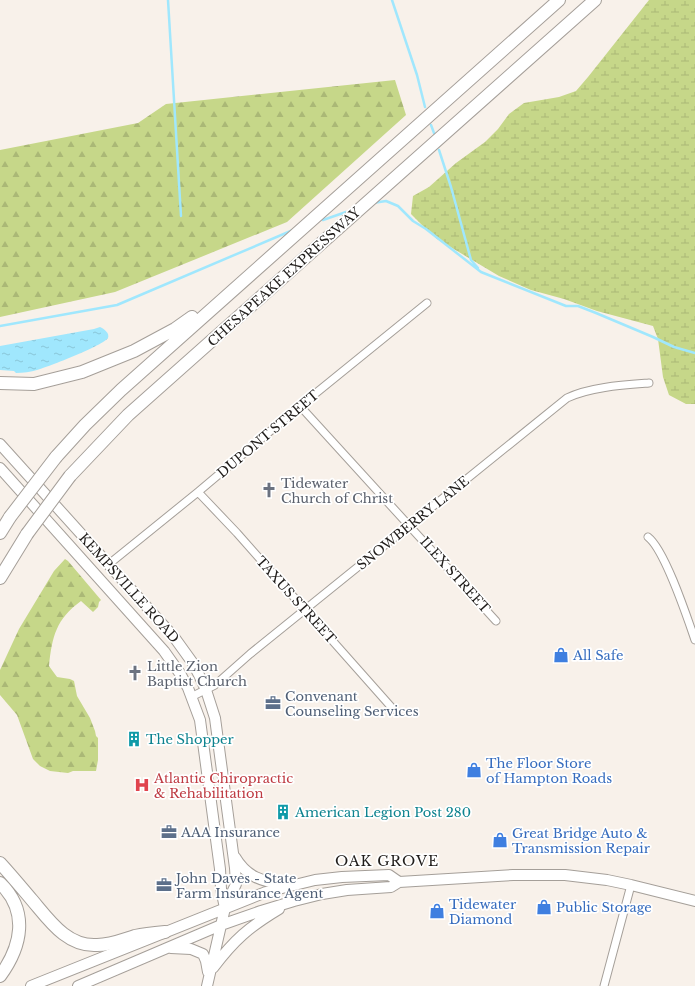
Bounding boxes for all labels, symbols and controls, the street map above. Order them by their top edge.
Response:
street label: CHESAPEAKE EXPRESSWAY [204,203,364,350]
street label: DUPONT STREET [214,386,323,481]
street label: SNOWBERRY LANE [353,472,473,574]
place label: Tidewater Church of Christ [281,475,393,507]
church icon: Tidewater Church of Christ [260,481,278,499]
street label: KEMPSVILLE ROAD [75,530,183,646]
street label: ILEX STREET [416,533,494,617]
street label: TAXUS STREET [252,553,340,648]
shop icon: All Safe [552,646,570,664]
place label: All Safe [572,647,623,664]
place label: Little Zion Baptist Church [147,658,247,690]
church icon: Little Zion Baptist Church [126,664,144,682]
place label: Convenant Counseling Services [285,688,419,720]
office icon: Convenant Counseling Services [264,694,282,712]
building icon: The Shopper [125,730,143,748]
place label: The Shopper [146,731,234,748]
place label: The Floor Store of Hampton Roads [486,755,612,787]
shop icon: The Floor Store of Hampton Roads [465,761,483,779]
place label: Atlantic Chiropractic & Rehabilitation [153,770,293,802]
hospital icon: Atlantic Chiropractic & Rehabilitation [133,776,151,794]
building icon: American Legion Post 280 [274,803,292,821]
place label: American Legion Post 280 [294,804,471,821]
office icon: AAA Insurance [160,823,178,841]
place label: AAA Insurance [180,824,280,841]
place label: Great Bridge Auto & Transmission Repair [512,825,651,857]
shop icon: Great Bridge Auto & Transmission Repair [491,831,509,849]
district label: OAK GROVE [335,852,439,870]
place label: John Daves - State Farm Insurance Agent [174,870,323,902]
office icon: John Daves - State Farm Insurance Agent [155,876,173,894]
place label: Tidewater Diamond [449,896,517,928]
shop icon: Public Storage [535,898,553,916]
place label: Public Storage [556,899,652,916]
shop icon: Tidewater Diamond [428,902,446,920]

